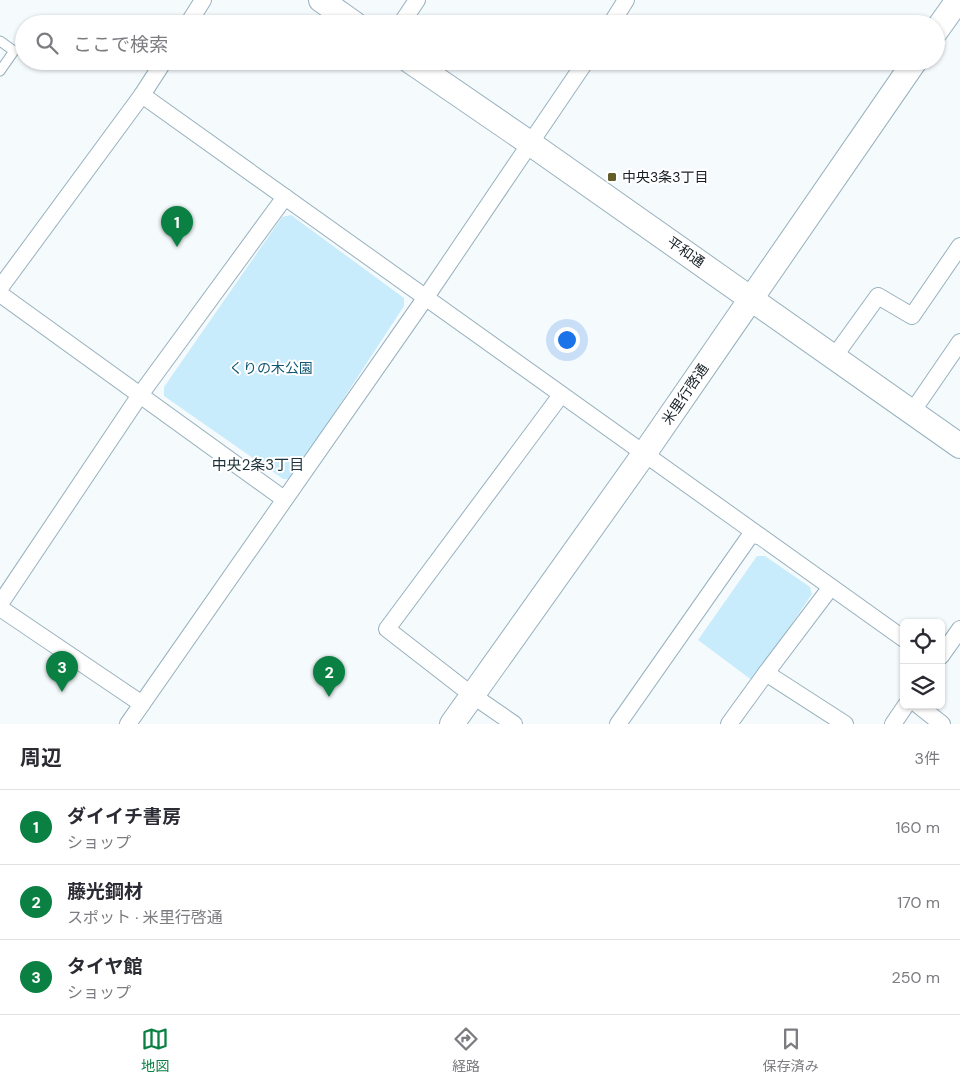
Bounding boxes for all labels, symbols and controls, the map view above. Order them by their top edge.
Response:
search box [15,15,945,70]
icon: search [33,29,61,57]
text: ここで検索 [73,32,168,57]
place label: 中央3条3丁目 [622,168,709,186]
marker: 中央3条3丁目 [606,171,618,183]
pin: 1 [161,206,193,247]
street label: 平和通 [664,233,708,271]
your location [554,327,580,353]
park label: くりの木公園 [229,359,313,377]
street label: 米里行啓通 [658,360,712,428]
district label: 中央2条3丁目 [212,455,304,475]
map controls [900,619,945,709]
button: locate [900,619,945,664]
pin: 3 [46,651,78,692]
pin: 2 [313,656,345,697]
button: layers [900,664,945,709]
text: 周辺 [20,744,62,772]
text: 3件 [915,748,940,769]
text: ダイイチ書房 [67,804,181,829]
text: 1 [33,817,39,838]
text: 160 m [896,817,940,838]
text: ショップ [67,832,131,853]
text: 藤光鋼材 [67,879,143,904]
text: 2 [31,892,41,913]
text: 170 m [897,892,940,913]
text: スポット · 米里行啓通 [67,907,223,928]
text: タイヤ館 [67,954,142,979]
text: 3 [31,967,41,988]
text: 250 m [892,967,940,988]
text: ショップ [67,982,131,1003]
tab: 地図 [141,1025,169,1075]
tab: 経路 [452,1025,480,1075]
tab: 保存済み [763,1025,819,1075]

